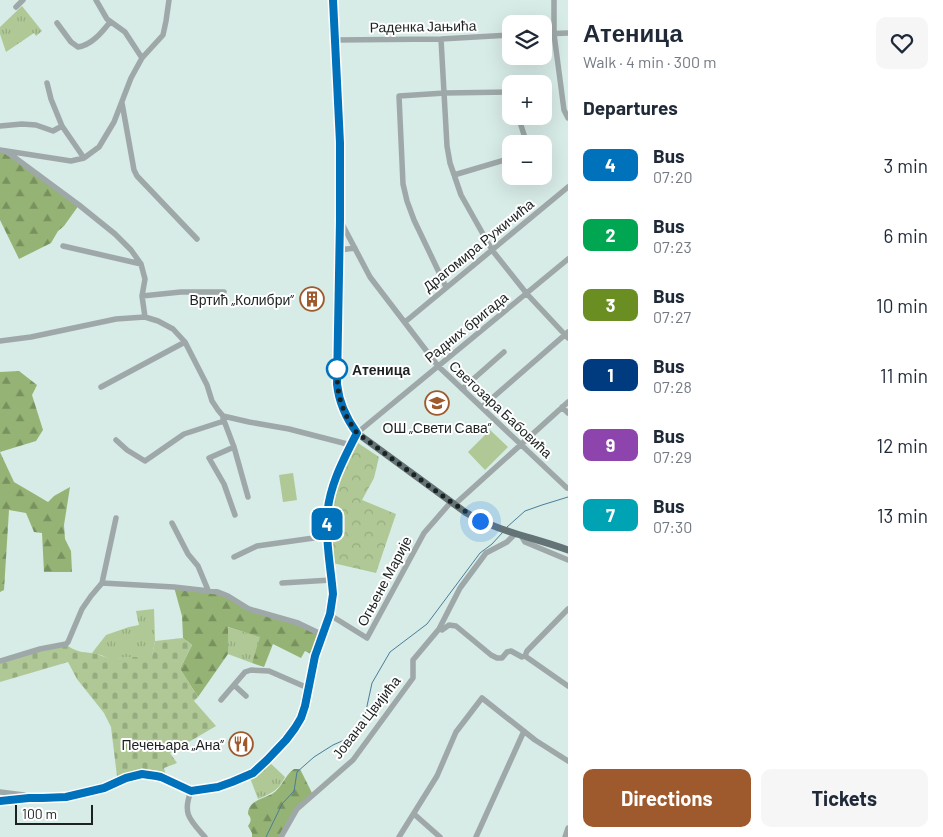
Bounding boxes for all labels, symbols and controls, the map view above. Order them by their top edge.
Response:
map controls [502,15,552,185]
button: layers [502,15,552,65]
street label: Раденка Јањића [369,17,477,35]
button: heart [876,17,928,69]
text: Атеница [583,18,683,47]
text: Walk · 4 min · 300 m [583,52,716,71]
button: + [502,75,552,125]
text: Departures [583,96,678,119]
button: − [502,135,552,185]
text: Bus [653,144,685,167]
text: 4 [605,154,616,176]
text: 3 min [884,154,928,177]
text: 07:20 [653,167,693,186]
street label: Драгомира Ружичића [419,195,537,295]
text: Bus [653,214,685,237]
text: 2 [605,224,616,246]
text: 6 min [884,224,928,247]
text: 07:23 [653,237,692,256]
text: Bus [653,284,685,307]
building icon: Вртић „Колибри” [299,286,325,312]
street label: Радних бригада [421,288,511,366]
place label: Вртић „Колибри” [190,291,294,308]
text: 3 [606,294,615,316]
text: 10 min [876,294,928,317]
text: 07:27 [653,307,691,326]
text: Bus [653,354,685,377]
street label: Светозара Бабовића [446,357,556,461]
marker: Атеница [326,358,348,380]
place label: Атеница [352,361,410,378]
text: 1 [607,364,614,386]
text: 11 min [880,364,928,387]
text: 07:28 [653,377,692,396]
school or university icon: ОШ „Свети Сава” [424,390,450,416]
place label: ОШ „Свети Сава” [383,419,492,436]
text: Bus [653,424,685,447]
text: 9 [606,434,615,456]
text: 12 min [877,434,928,457]
text: 07:29 [653,447,692,466]
text: Bus [653,494,685,517]
text: 7 [606,504,615,526]
text: 13 min [877,504,928,527]
line badge: 4 [311,508,343,540]
your location [468,509,493,534]
text: 4 [322,513,332,535]
text: 07:30 [653,517,692,536]
street label: Огњене Марије [353,533,415,629]
street label: Јована Цвијића [328,672,404,762]
restaurant icon: Печењара „Ана” [228,731,254,757]
place label: Печењара „Ана” [122,736,224,753]
button: Directions [583,769,751,827]
button: Tickets [761,769,928,827]
scale bar [15,802,92,825]
text: 100 m [22,805,57,822]

